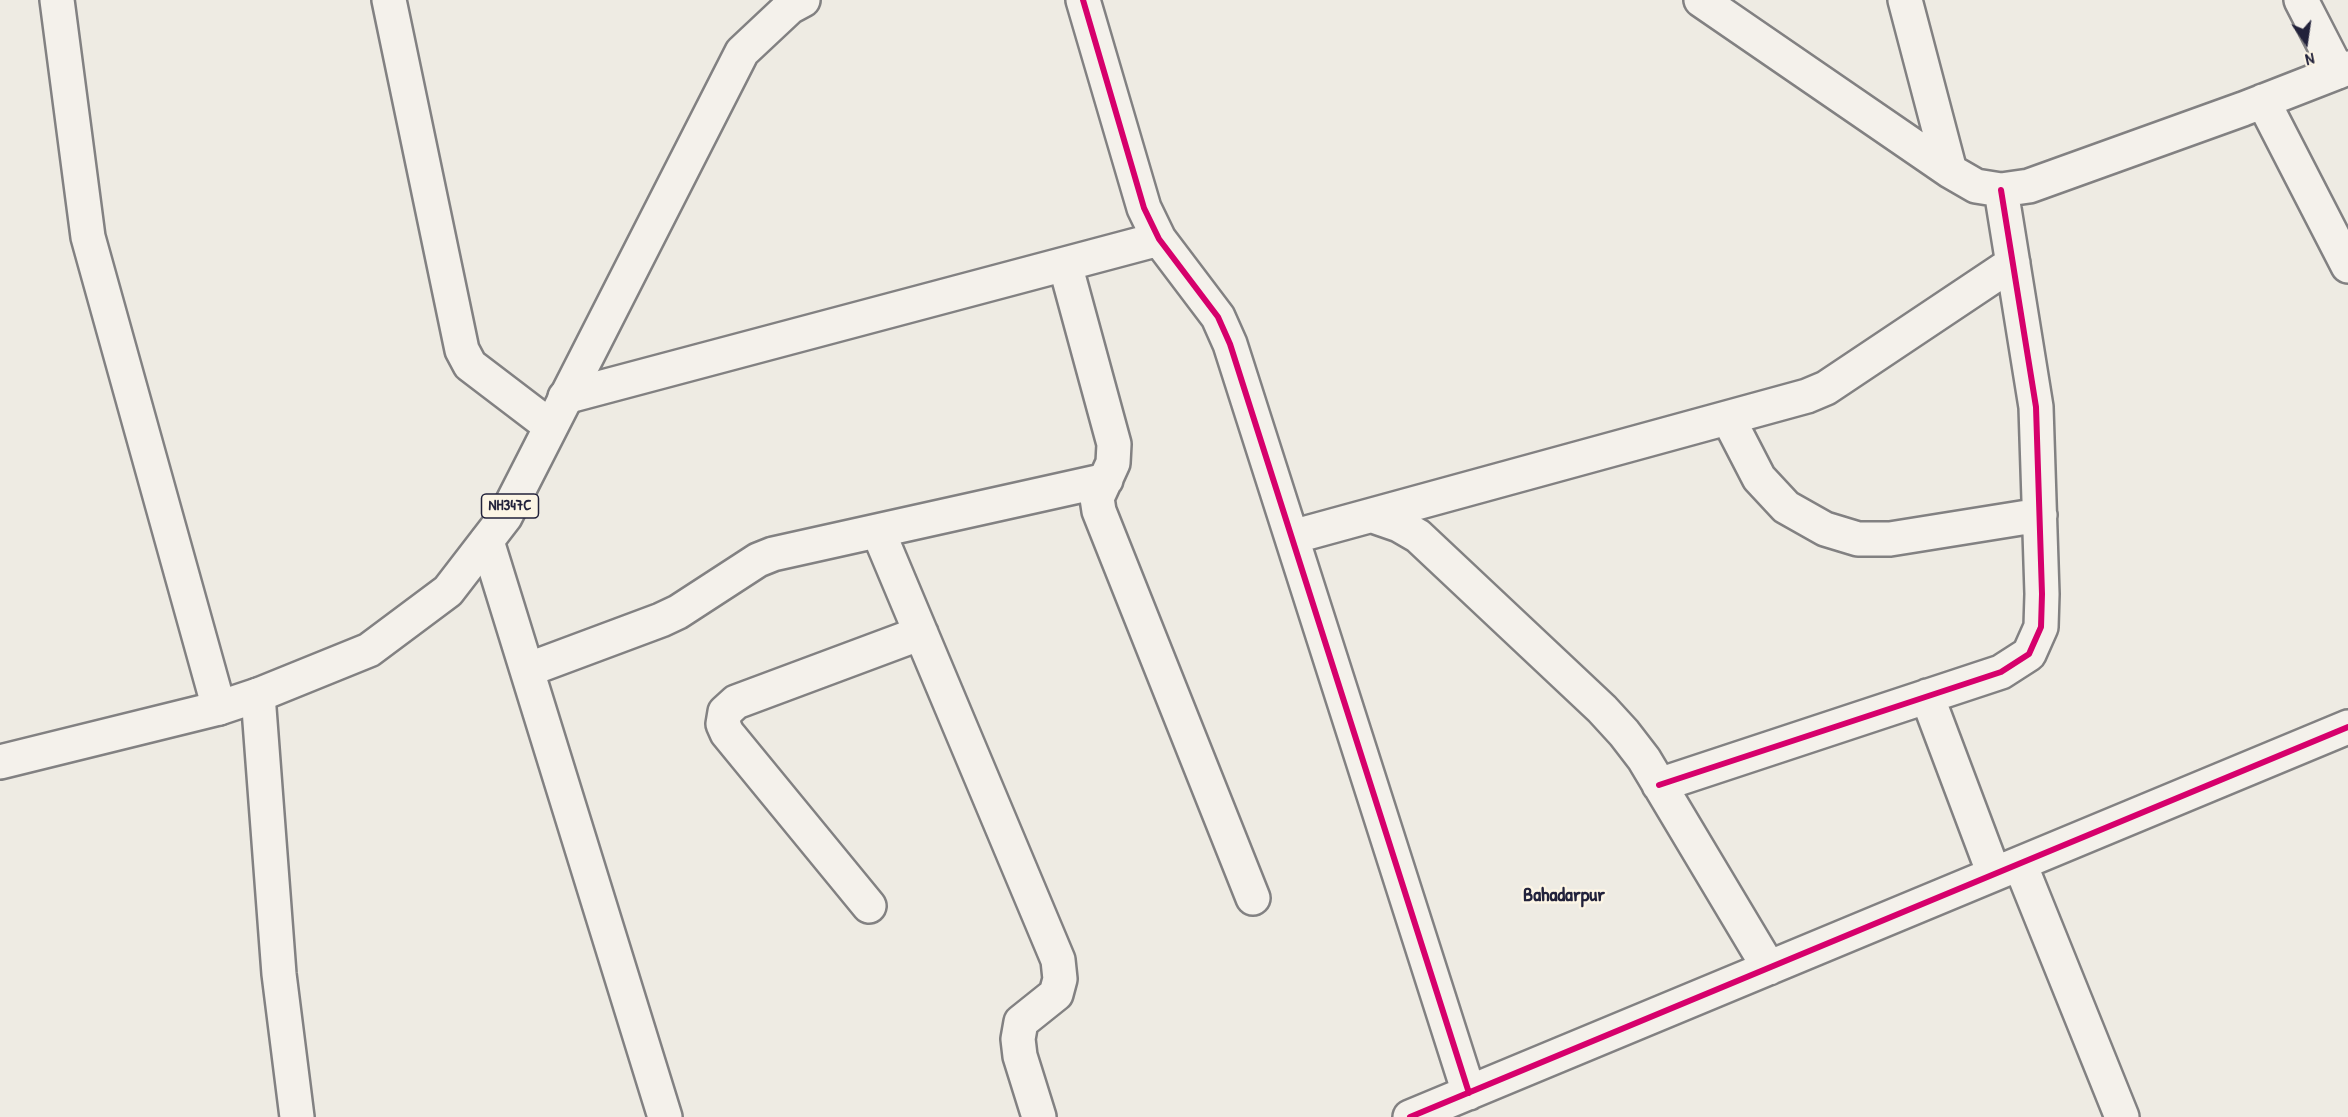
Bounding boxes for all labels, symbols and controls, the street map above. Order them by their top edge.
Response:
north arrow [2276,12,2336,72]
text: N [2303,48,2317,71]
road number: NH347C [482,494,538,518]
district label: Bahadarpur [1523,884,1605,908]

